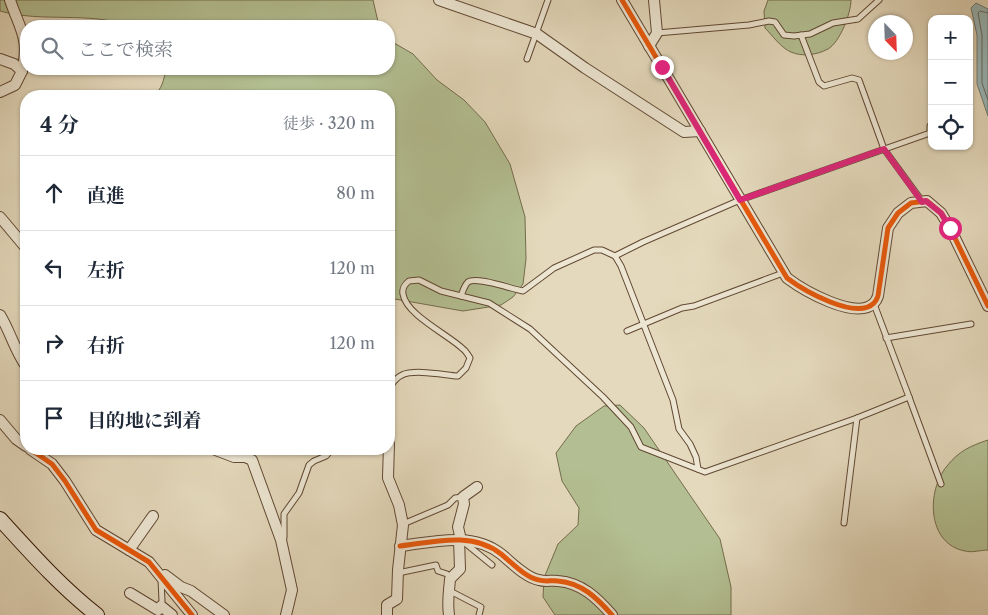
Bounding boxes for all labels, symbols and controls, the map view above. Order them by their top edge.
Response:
north arrow [868,15,913,60]
map controls [928,15,973,150]
button: + [928,15,973,60]
search box [20,20,395,75]
icon: search [38,34,66,62]
text: ここで検索 [78,38,173,61]
route end [651,56,674,79]
button: − [928,60,973,105]
button: locate [928,105,973,150]
text: 4 分 [40,112,79,137]
text: 徒歩 · 320 m [283,113,375,133]
icon: ahead [40,179,68,207]
text: 80 m [336,183,375,203]
text: 直進 [87,184,125,207]
route start [939,217,962,240]
icon: left [40,254,68,282]
text: 120 m [330,258,375,278]
text: 左折 [87,259,125,282]
icon: right [40,329,68,357]
text: 120 m [330,333,375,353]
text: 右折 [87,334,125,357]
icon: arrive [40,404,68,432]
text: 目的地に到着 [87,409,201,432]

